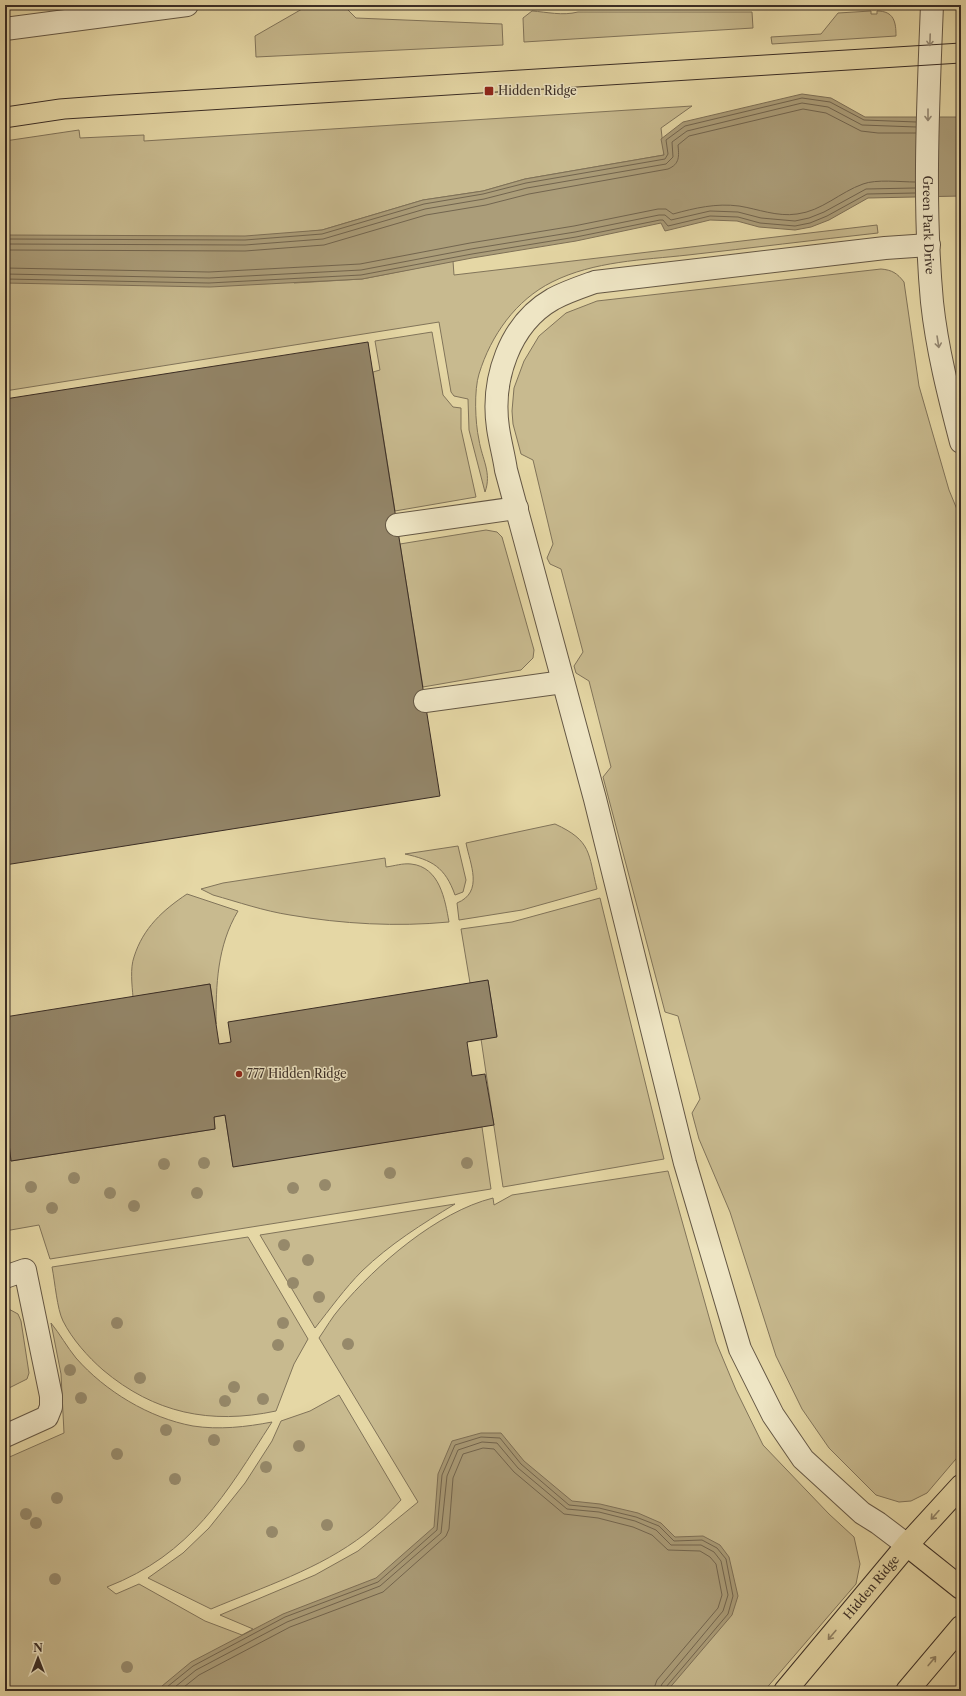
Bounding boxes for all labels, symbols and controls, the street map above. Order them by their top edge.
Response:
one-way arrow [926,33,934,46]
place label: Hidden Ridge [498,83,577,98]
marker: Hidden Ridge [483,85,495,97]
one-way arrow [924,108,932,121]
street label: Green Park Drive [920,175,938,275]
one-way arrow [935,335,943,348]
place label: 777 Hidden Ridge [247,1066,347,1081]
marker: 777 Hidden Ridge [234,1069,244,1079]
one-way arrow [930,1510,939,1520]
street label: Hidden Ridge [840,1552,902,1622]
one-way arrow [827,1629,836,1640]
north arrow [18,1638,58,1678]
text: N [33,1641,43,1655]
one-way arrow [928,1656,937,1667]

